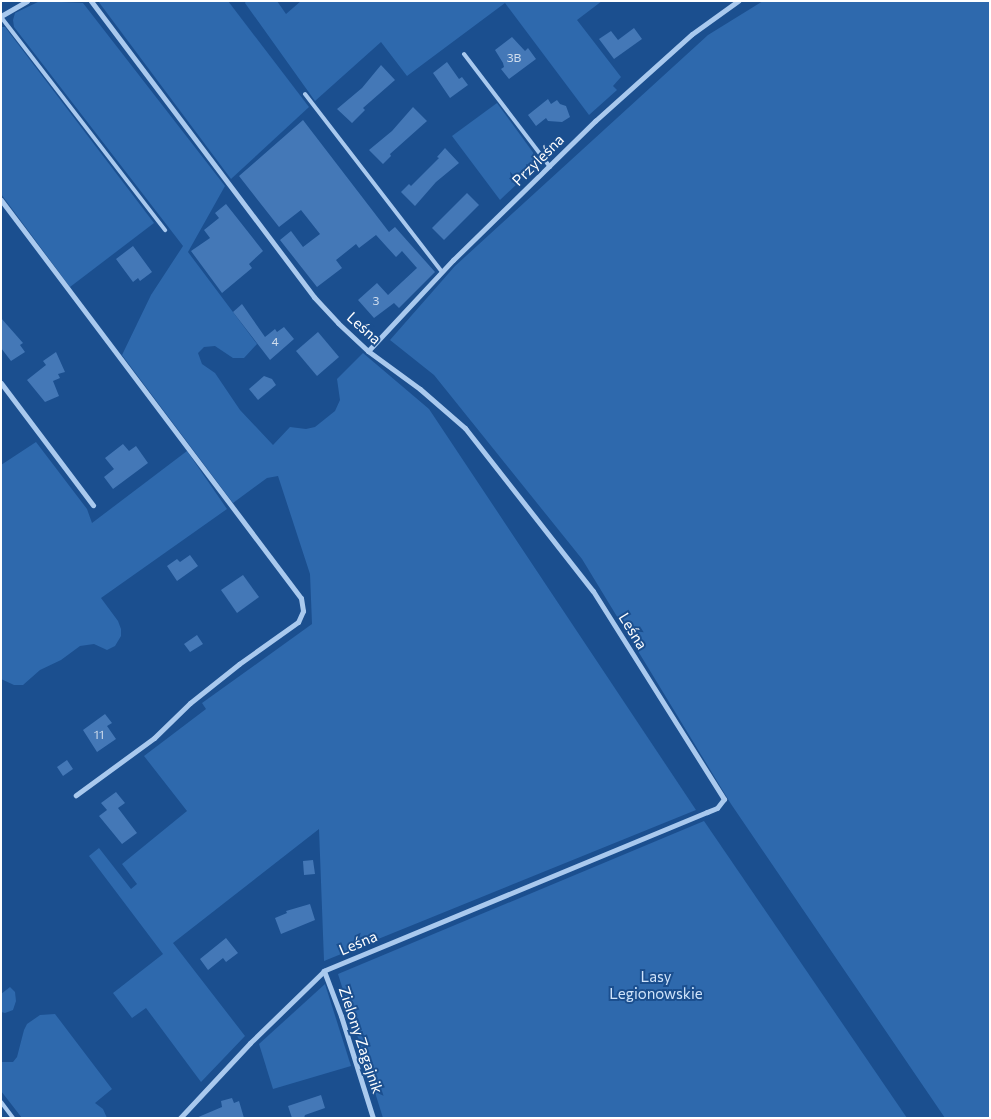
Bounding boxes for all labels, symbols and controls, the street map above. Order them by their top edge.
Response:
house number: 3B [507,51,521,65]
street label: Przyleśna [508,130,568,190]
house number: 3 [373,294,379,308]
street label: Leśna [343,308,385,348]
house number: 4 [271,335,279,349]
street label: Leśna [615,609,651,653]
house number: 11 [94,728,104,742]
street label: Leśna [336,927,380,959]
park label: Lasy Legionowskie [609,967,703,1002]
street label: Zielony Zagajnik [335,984,387,1096]

